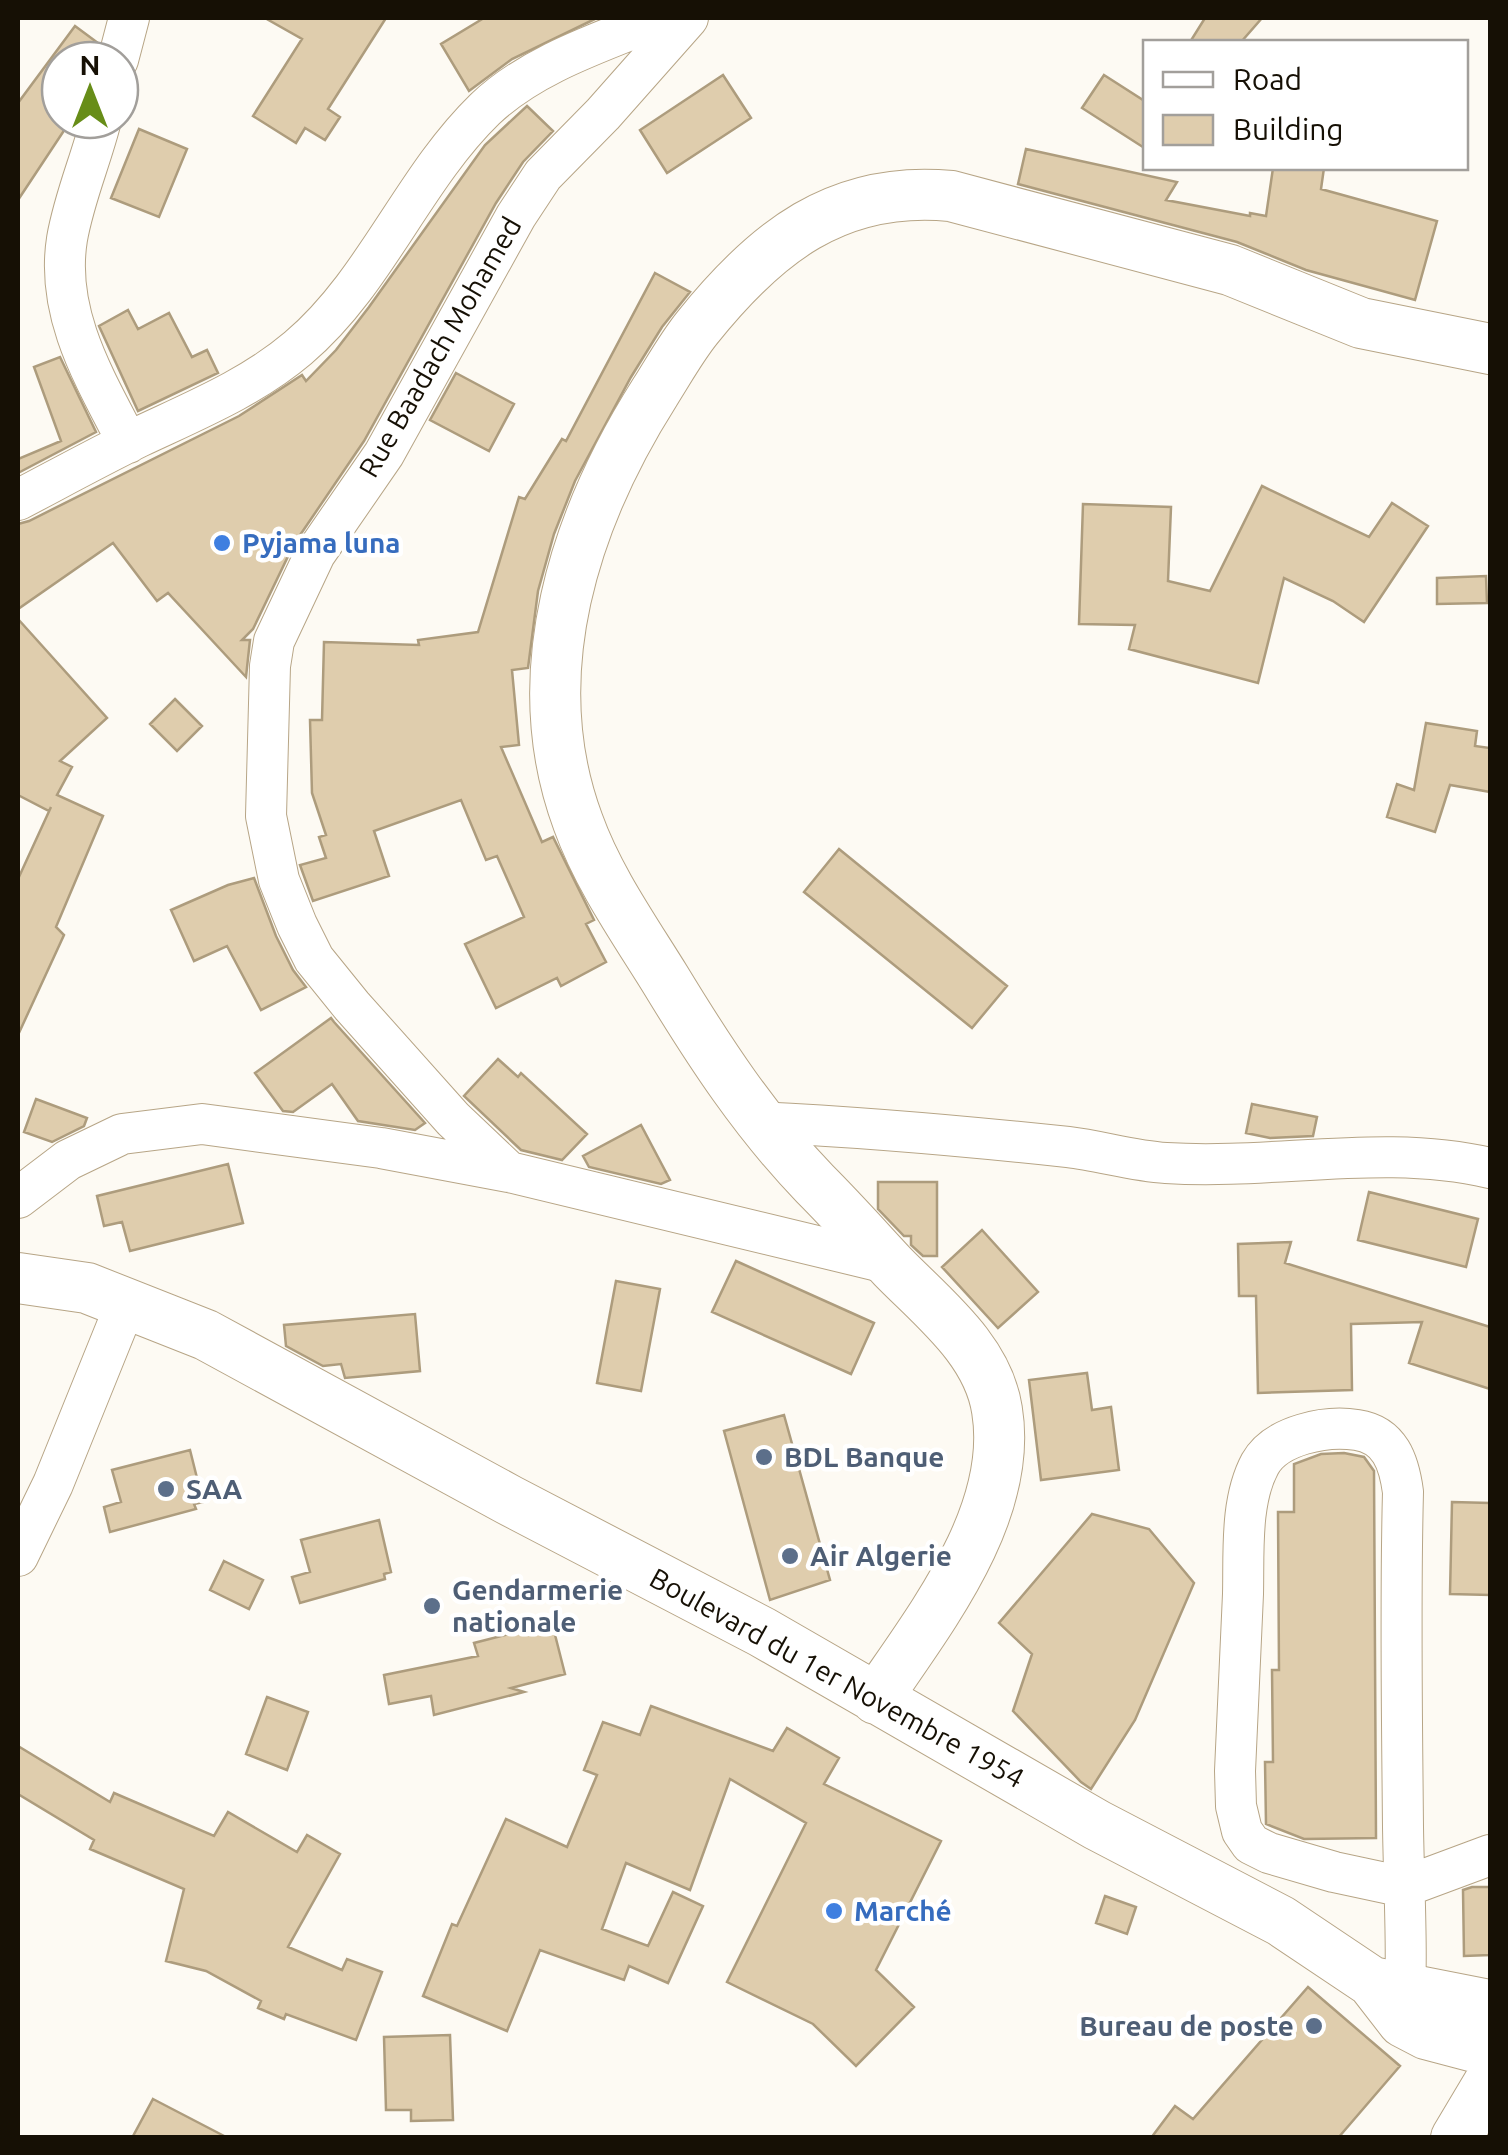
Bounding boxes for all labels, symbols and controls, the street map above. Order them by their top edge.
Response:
north arrow [40,40,140,140]
legend [1143,40,1468,170]
text: N [80,49,100,80]
text: Road [1233,62,1302,96]
text: Building [1233,112,1344,146]
street label: Rue Baadach Mohamed [352,211,527,482]
place label: Pyjama luna [242,527,401,558]
marker: Pyjama luna [211,532,233,554]
place label: BDL Banque [784,1441,944,1472]
marker: BDL Banque [753,1446,775,1468]
place label: SAA [186,1473,243,1504]
marker: SAA [155,1478,177,1500]
place label: Air Algerie [810,1540,952,1571]
marker: Air Algerie [779,1545,801,1567]
street label: Boulevard du 1er Novembre 1954 [645,1561,1030,1794]
place label: Gendarmerie nationale [452,1574,623,1637]
marker: Gendarmerie nationale [421,1595,443,1617]
place label: Marché [854,1895,952,1926]
marker: Marché [823,1900,845,1922]
place label: Bureau de poste [1079,2010,1294,2041]
marker: Bureau de poste [1303,2015,1325,2037]

